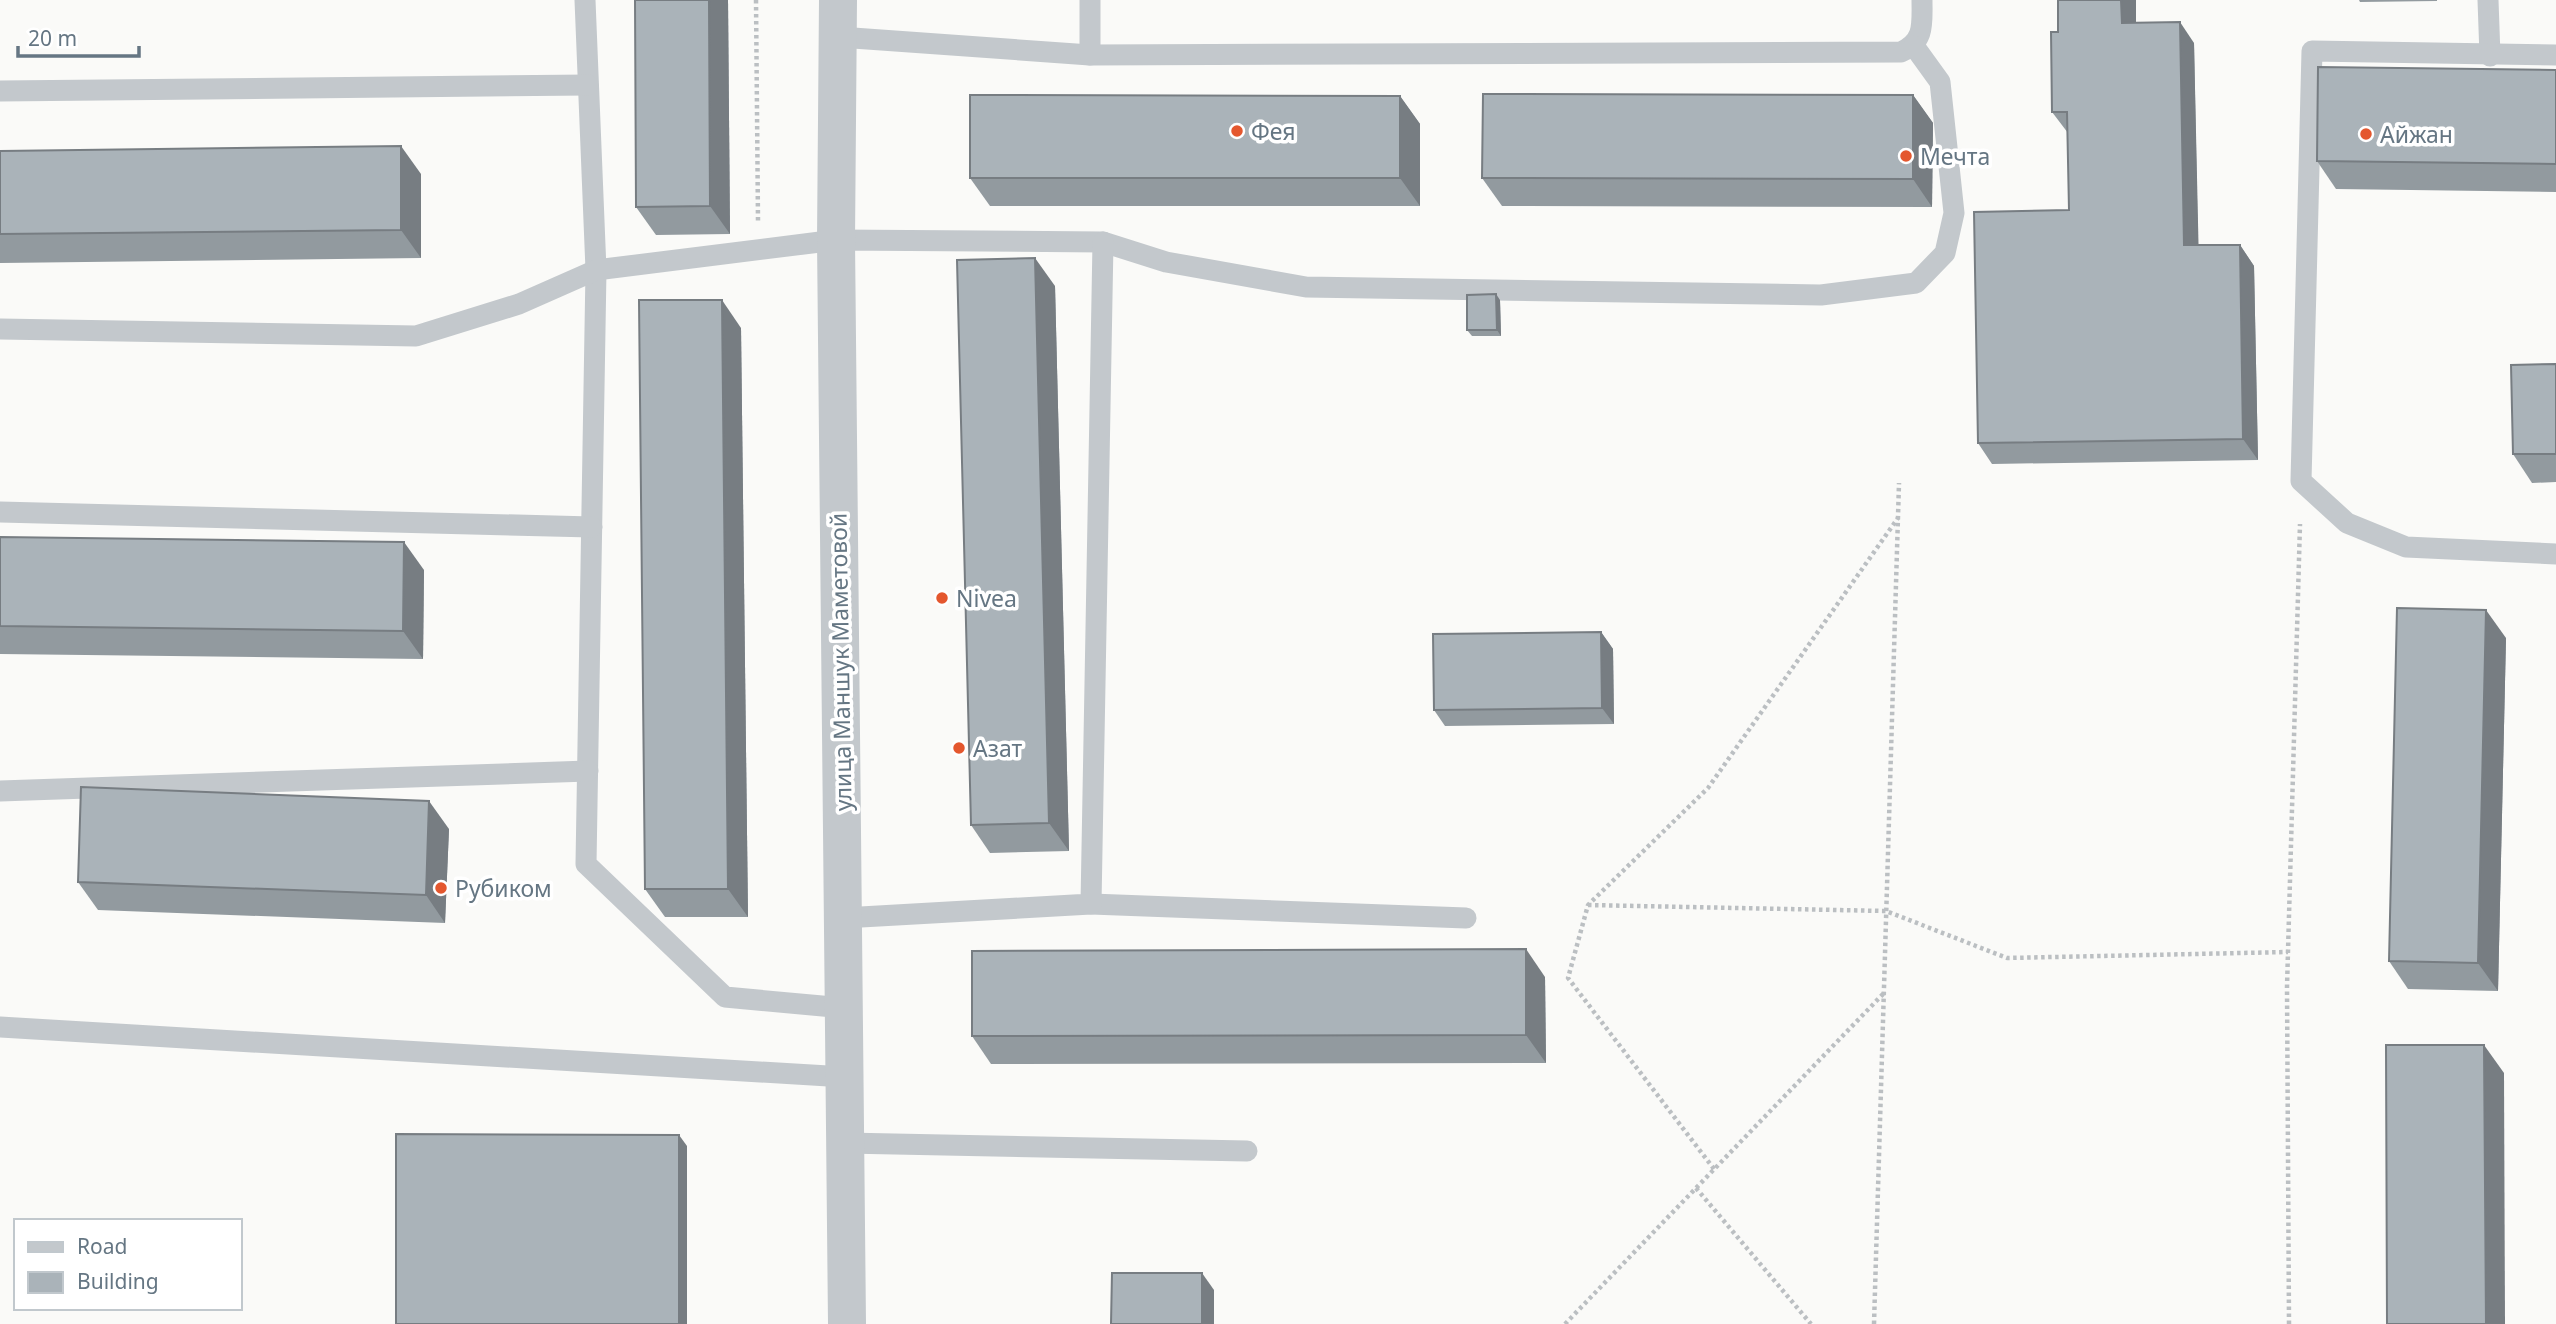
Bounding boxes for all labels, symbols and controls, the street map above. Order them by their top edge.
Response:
scale bar [18,14,138,58]
text: 20 m [28,24,77,52]
place label: Фея [1251,115,1296,147]
place label: Айжан [2380,118,2453,150]
marker: Фея [1229,123,1245,139]
marker: Айжан [2358,126,2374,142]
place label: Мечта [1920,140,1990,172]
marker: Мечта [1898,148,1914,164]
street label: улица Маншук Маметовой [821,513,859,811]
place label: Nivea [956,582,1017,614]
marker: Nivea [934,590,950,606]
place label: Азат [973,732,1022,764]
marker: Азат [951,740,967,756]
place label: Рубиком [455,872,552,904]
marker: Рубиком [433,880,449,896]
legend [14,1219,242,1310]
text: Road [77,1232,127,1260]
text: Building [77,1267,159,1295]

